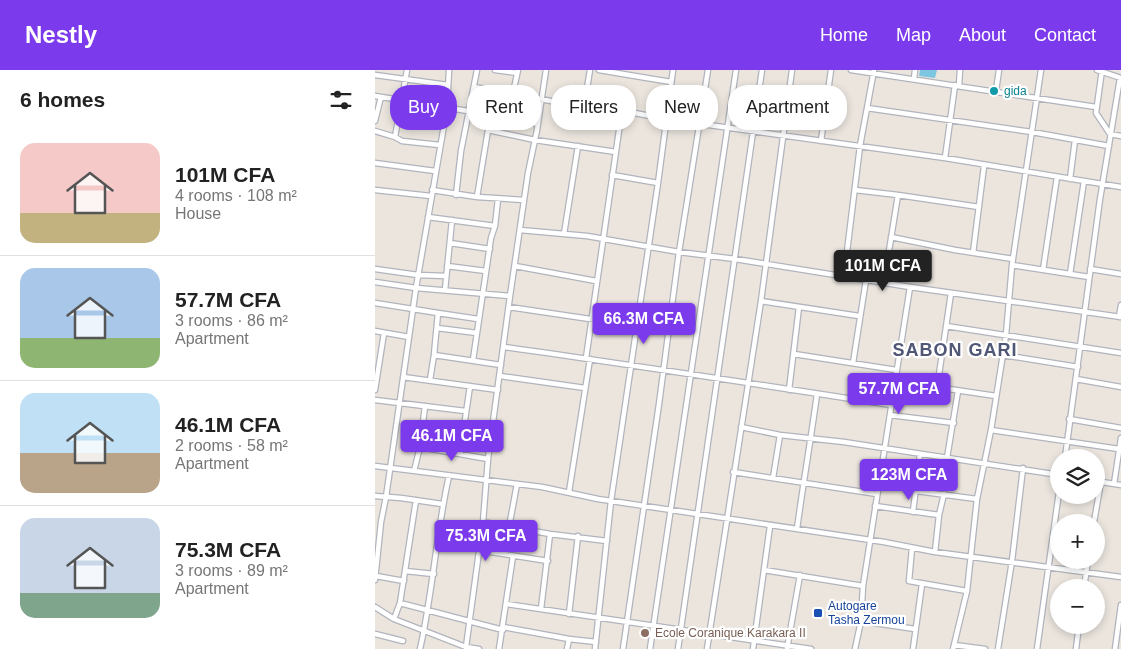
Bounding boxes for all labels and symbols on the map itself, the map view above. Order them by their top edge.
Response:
place label: gida [1004,84,1027,98]
marker: gida [988,85,1000,97]
pin: 101M CFA [831,250,935,292]
pin: 66.3M CFA [587,302,701,345]
district label: SABON GARI [892,340,1018,360]
pin: 57.7M CFA [842,372,956,415]
pin: 46.1M CFA [395,420,509,462]
pin: 123M CFA [857,458,961,501]
pin: 75.3M CFA [429,520,543,562]
place label: Autogare Tasha Zermou [828,599,905,627]
marker: Autogare Tasha Zermou [812,607,824,619]
place label: Ecole Coranique Karakara II [655,626,806,640]
marker: Ecole Coranique Karakara II [639,627,651,639]

